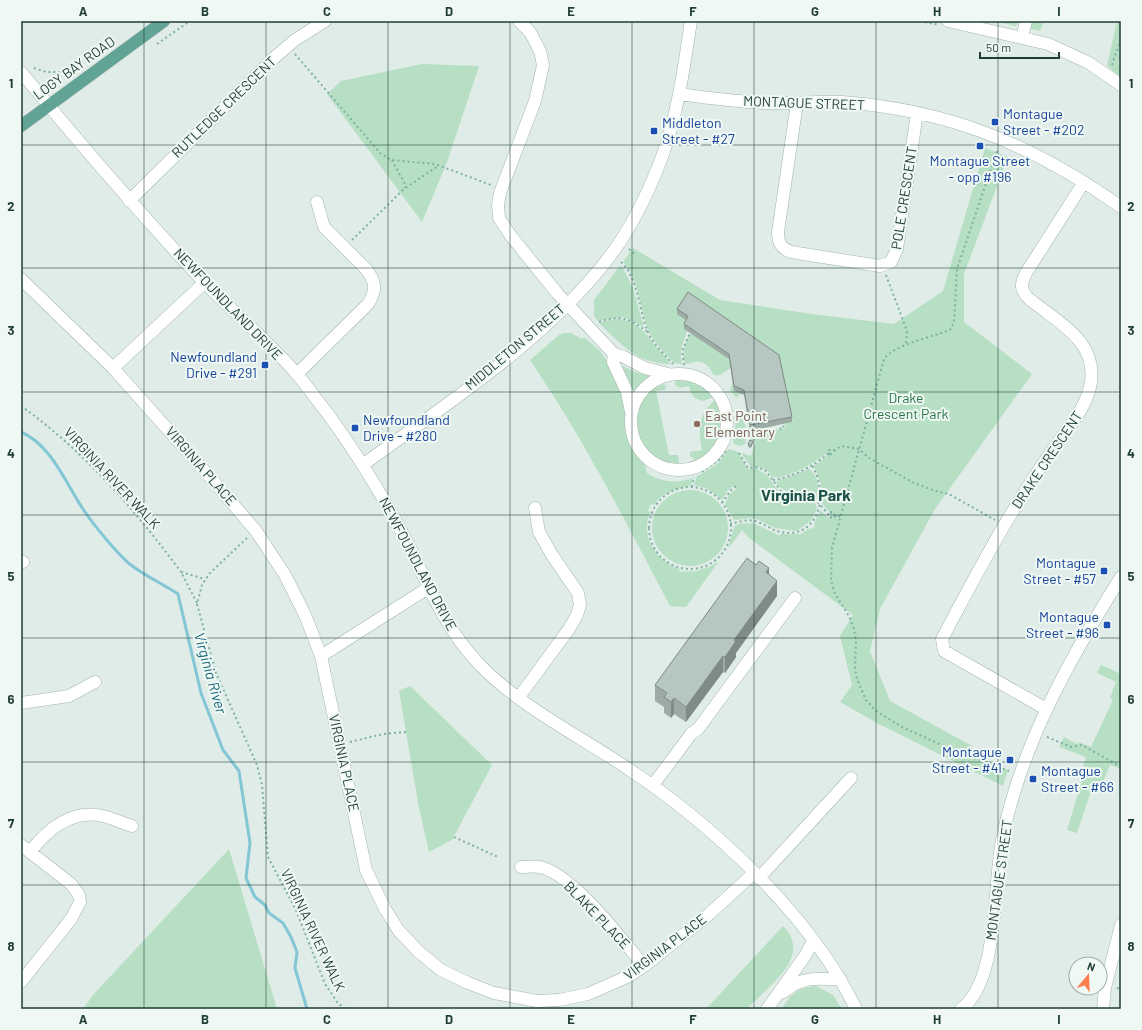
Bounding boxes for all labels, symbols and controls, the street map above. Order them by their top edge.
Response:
text: A [79,3,88,19]
text: B [201,3,209,19]
text: C [323,3,331,19]
text: D [445,3,453,19]
text: E [567,3,575,19]
text: F [689,3,697,19]
text: G [811,3,819,19]
text: H [933,3,941,19]
text: I [1057,3,1061,19]
street label: LOGY BAY ROAD [30,32,118,103]
scale bar [980,34,1059,60]
text: 50 m [986,40,1011,54]
street label: RUTLEDGE CRESCENT [168,52,279,161]
text: 1 [9,75,13,91]
text: 1 [1129,75,1133,91]
street label: MONTAGUE STREET [743,92,865,113]
place label: Montague Street - #202 [1003,105,1084,138]
place label: Middleton Street - #27 [662,114,735,147]
marker: Montague Street - #202 [990,117,1000,127]
marker: Middleton Street - #27 [649,126,659,136]
marker: Montague Street - opp #196 [975,141,985,151]
street label: POLE CRESCENT [887,145,920,251]
place label: Montague Street - opp #196 [930,152,1030,185]
text: 2 [7,198,15,214]
text: 2 [1127,198,1135,214]
street label: NEWFOUNDLAND DRIVE [171,244,286,363]
street label: MIDDLETON STREET [461,300,568,393]
text: 3 [7,322,15,338]
text: 3 [1127,322,1135,338]
place label: Newfoundland Drive - #291 [170,348,257,381]
marker: Newfoundland Drive - #291 [260,360,270,370]
park label: Drake Crescent Park [863,389,949,422]
place label: East Point Elementary [705,407,775,440]
street label: DRAKE CRESCENT [1008,408,1086,512]
place label: Newfoundland Drive - #280 [363,411,450,444]
marker: East Point Elementary [692,419,702,429]
street label: VIRGINIA RIVER WALK [61,423,164,532]
street label: VIRGINIA PLACE [162,423,240,509]
marker: Newfoundland Drive - #280 [350,423,360,433]
text: 4 [7,445,15,461]
text: 4 [1127,445,1135,461]
district label: Virginia Park [761,485,851,504]
street label: NEWFOUNDLAND DRIVE [376,494,461,633]
place label: Montague Street - #57 [1024,554,1096,587]
marker: Montague Street - #57 [1099,566,1109,576]
text: 5 [7,568,15,584]
text: 5 [1127,568,1135,584]
place label: Montague Street - #96 [1026,608,1099,641]
marker: Montague Street - #96 [1102,620,1112,630]
water label: Virginia River [191,630,231,716]
text: 6 [8,691,15,707]
text: 6 [1128,691,1135,707]
street label: VIRGINIA PLACE [326,713,363,813]
place label: Montague Street - #41 [932,743,1002,776]
marker: Montague Street - #41 [1005,755,1015,765]
place label: Montague Street - #66 [1041,762,1114,795]
marker: Montague Street - #66 [1028,774,1038,784]
text: 7 [8,815,15,831]
text: 7 [1128,815,1135,831]
street label: MONTAGUE STREET [982,818,1015,941]
street label: VIRGINIA RIVER WALK [278,866,349,994]
street label: BLAKE PLACE [561,877,634,952]
street label: VIRGINIA PLACE [620,910,709,983]
text: 8 [7,938,15,954]
text: 8 [1127,938,1135,954]
north arrow [1068,956,1108,996]
text: N [1086,959,1097,973]
text: A [79,1011,88,1027]
text: B [201,1011,209,1027]
text: C [323,1011,331,1027]
text: D [445,1011,453,1027]
text: E [567,1011,575,1027]
text: F [689,1011,697,1027]
text: G [811,1011,819,1027]
text: H [933,1011,941,1027]
text: I [1057,1011,1061,1027]

